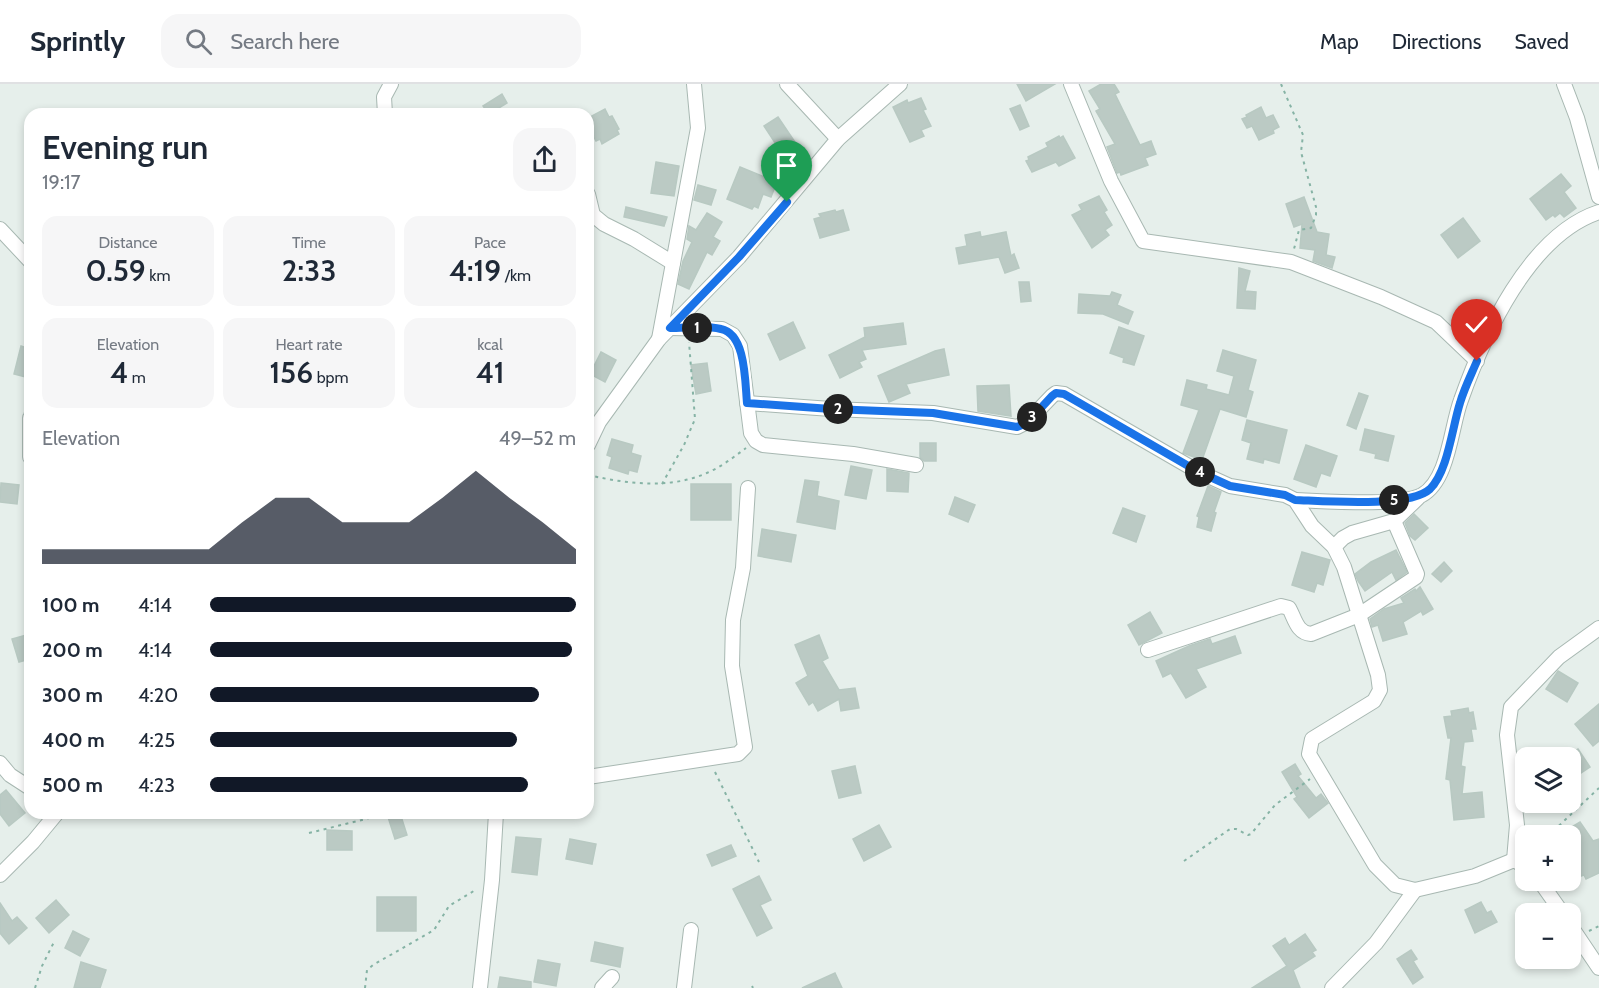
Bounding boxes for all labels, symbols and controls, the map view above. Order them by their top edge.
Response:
search box [161,14,581,68]
text: Sprintly [30,24,125,58]
icon: search [182,25,215,58]
text: Search here [230,28,340,55]
text: Map [1320,29,1359,54]
text: Directions [1392,29,1481,54]
text: Saved [1514,29,1569,54]
text: Evening run [42,127,208,167]
button: share [513,128,576,191]
pin [761,140,812,202]
icon: arrive [770,149,803,182]
text: 19:17 [42,170,81,194]
text: Distance [99,233,157,252]
text: Time [292,233,326,252]
text: Pace [474,233,506,252]
text: 0.59 [85,252,146,289]
text: 2:33 [282,252,336,289]
text: 4:19 [449,252,501,289]
text: km [146,266,171,285]
text: /km [501,266,531,285]
pin [1451,299,1502,361]
icon: check [1460,308,1493,341]
pin: 1 [682,313,712,343]
text: 1 [694,318,700,337]
text: Elevation [97,335,159,354]
text: Heart rate [276,335,342,354]
text: kcal [477,335,503,354]
text: 4 [110,354,128,391]
text: 156 [269,354,313,391]
text: 41 [476,354,504,391]
text: m [128,368,146,387]
text: bpm [313,368,349,387]
pin: 2 [823,394,853,424]
text: 2 [834,399,842,418]
pin: 3 [1017,402,1047,432]
text: 3 [1028,407,1036,426]
text: Elevation [42,426,120,450]
text: 49–52 m [499,426,576,450]
pin: 4 [1185,457,1215,487]
text: 4 [1195,462,1205,481]
pin: 5 [1379,485,1409,515]
text: 5 [1390,490,1398,509]
text: 100 m [42,593,100,617]
text: 4:14 [138,593,172,617]
text: 200 m [42,638,103,662]
text: 4:14 [138,638,172,662]
text: 300 m [42,683,103,707]
text: 4:20 [138,683,178,707]
text: 400 m [42,728,105,752]
text: 4:25 [138,728,175,752]
map controls [1515,747,1581,969]
button: layers [1515,747,1581,813]
text: 500 m [42,773,103,797]
text: 4:23 [138,773,175,797]
button: + [1515,825,1581,891]
button: − [1515,903,1581,969]

